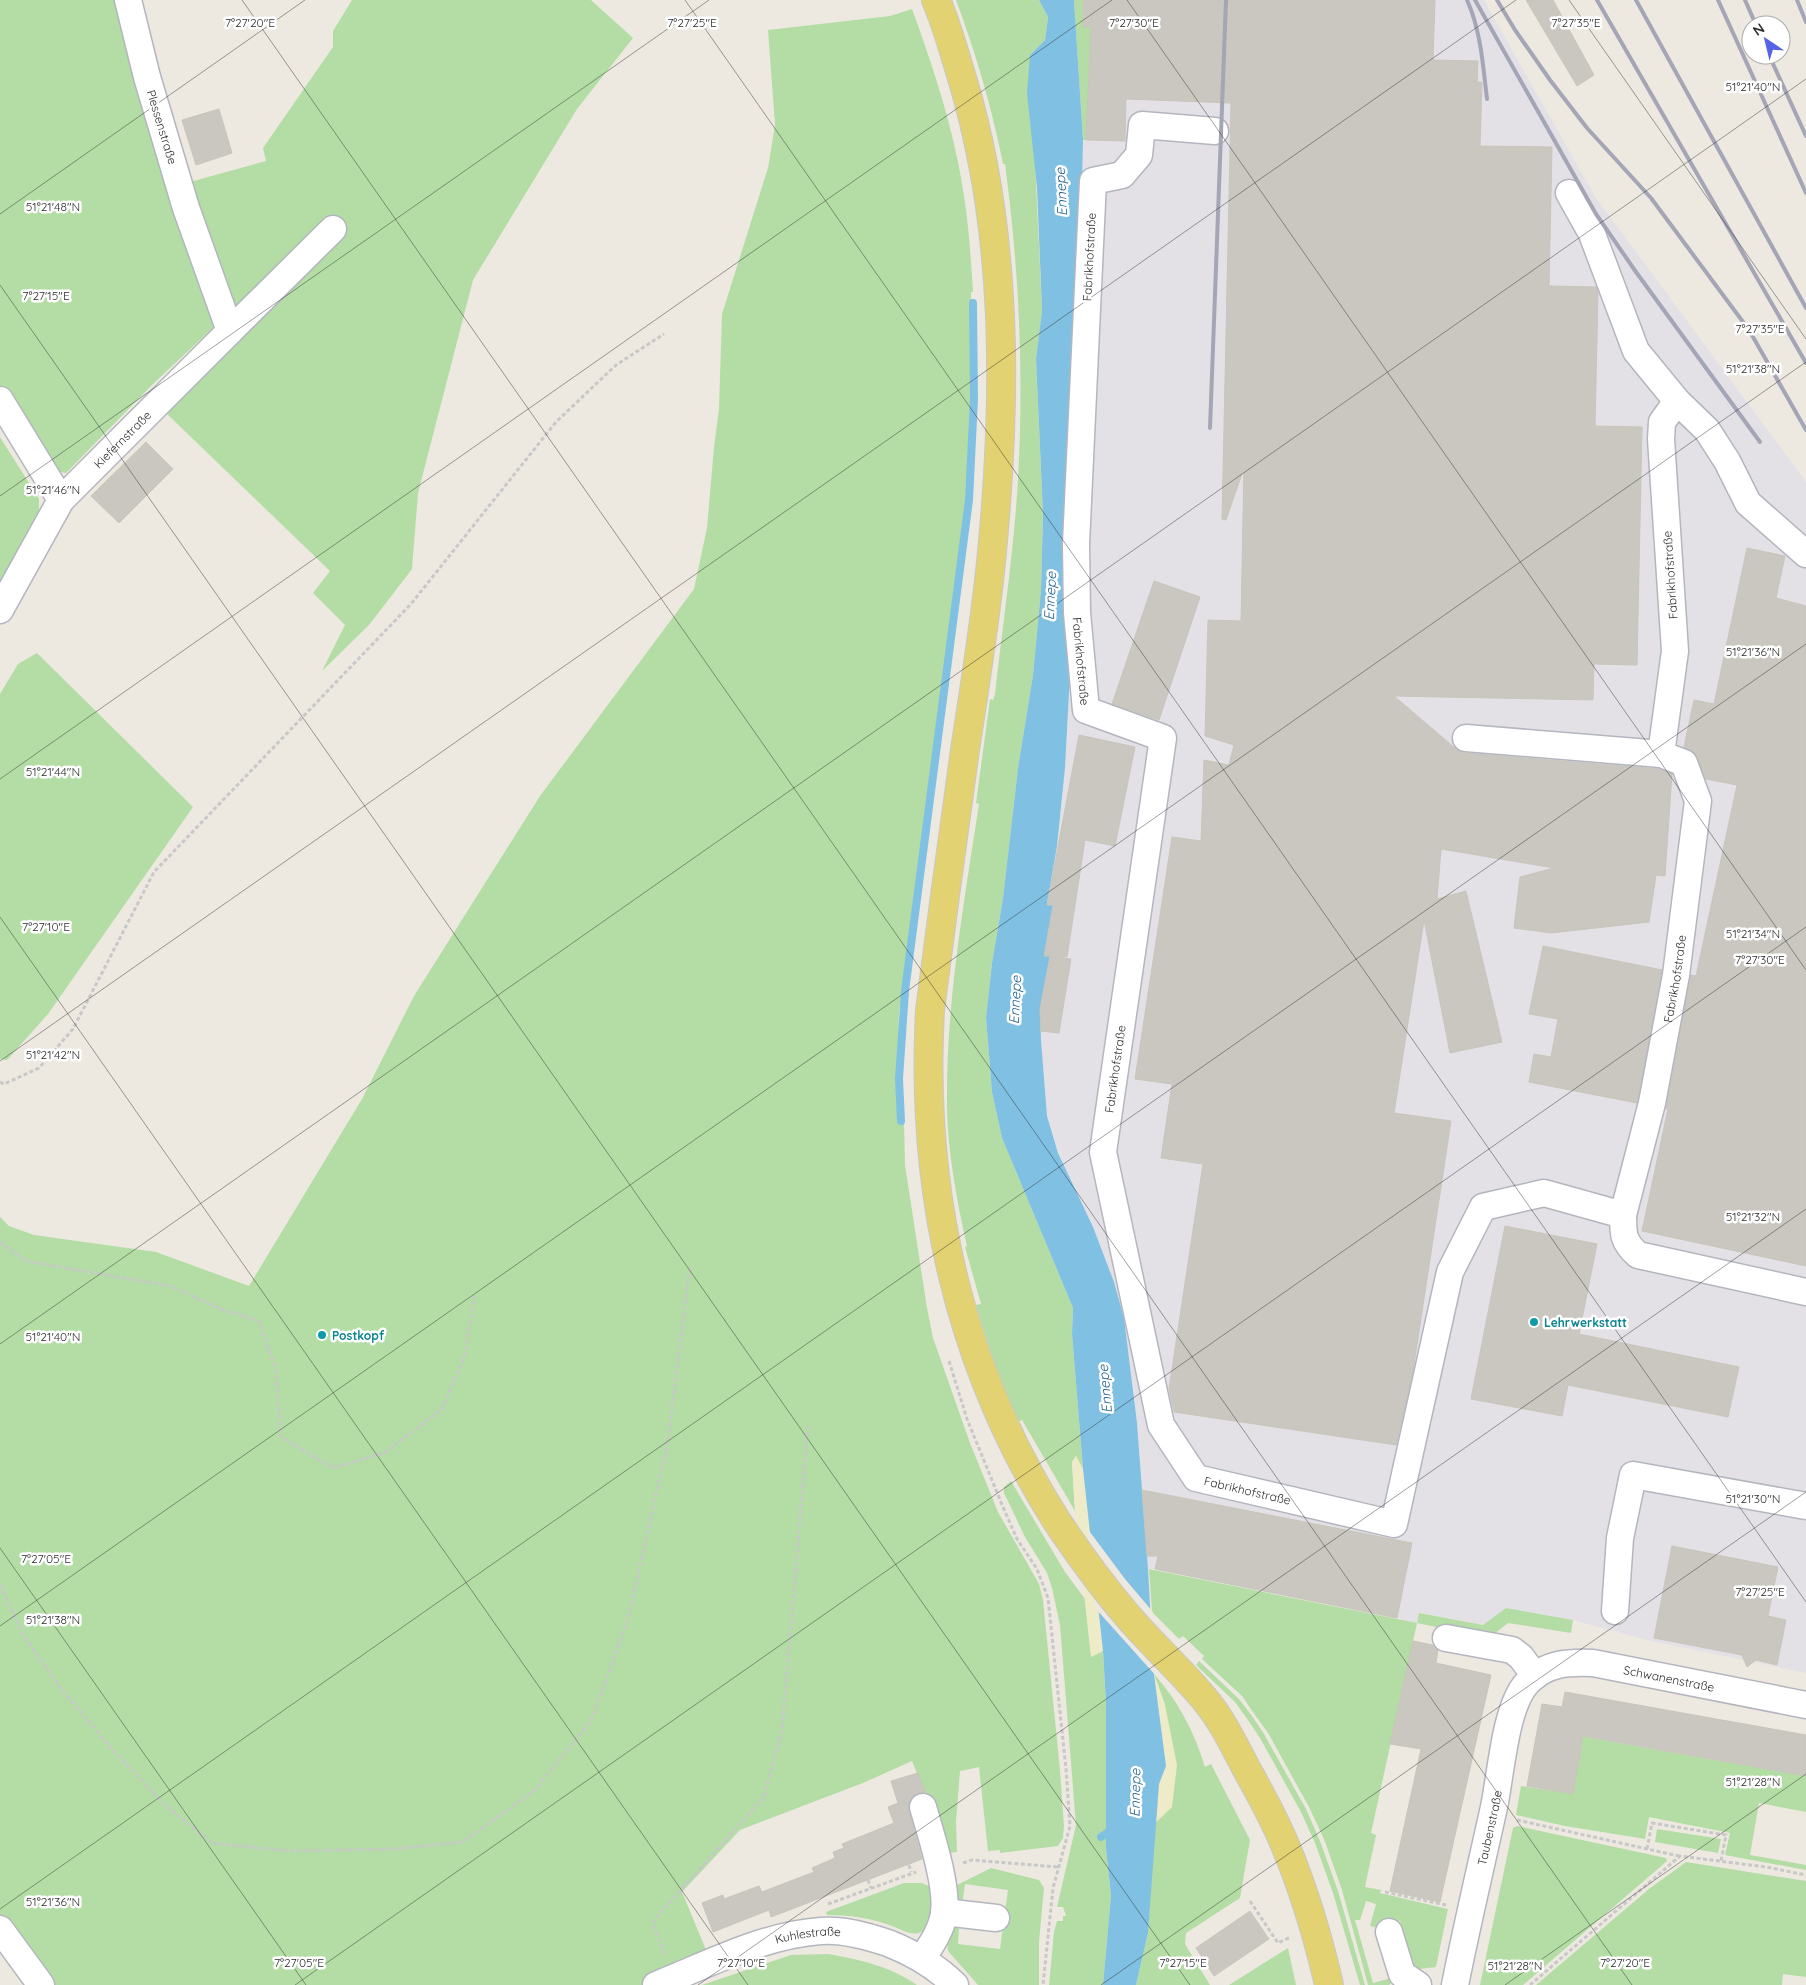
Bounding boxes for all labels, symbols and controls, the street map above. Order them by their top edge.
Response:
text: 7°27'20"E [225,15,275,30]
text: 7°27'25"E [667,15,717,30]
text: 7°27'30"E [1109,15,1159,30]
text: 7°27'35"E [1551,15,1601,30]
north arrow [1741,15,1791,65]
text: N [1749,19,1768,40]
text: 51°21'40"N [1725,79,1781,94]
street label: Plessenstraße [144,88,180,166]
water label: Ennepe [1051,166,1071,217]
text: 51°21'48"N [26,199,80,214]
street label: Fabrikhofstraße [1079,212,1099,302]
text: 7°27'15"E [22,288,70,303]
text: 7°27'35"E [1735,321,1785,336]
text: 51°21'38"N [1726,361,1780,376]
street label: Kiefernstraße [90,407,154,471]
text: 51°21'46"N [26,482,80,497]
street label: Fabrikhofstraße [1659,530,1681,620]
water label: Ennepe [1040,570,1060,621]
street label: Fabrikhofstraße [1070,616,1093,706]
text: 51°21'36"N [1726,644,1780,659]
text: 51°21'44"N [26,764,80,779]
text: 7°27'10"E [22,919,70,934]
text: 51°21'34"N [1726,926,1780,941]
street label: Fabrikhofstraße [1660,934,1689,1024]
text: 7°27'30"E [1735,952,1785,967]
water label: Ennepe [1005,974,1025,1025]
street label: Fabrikhofstraße [1101,1024,1129,1114]
text: 51°21'42"N [26,1047,80,1062]
text: 51°21'32"N [1726,1209,1780,1224]
place label: Lehrwerkstatt [1544,1315,1627,1330]
marker: Lehrwerkstatt [1528,1316,1540,1328]
place label: Postkopf [332,1328,385,1343]
text: 51°21'40"N [25,1329,81,1344]
marker: Postkopf [316,1329,328,1341]
water label: Ennepe [1094,1363,1116,1414]
street label: Fabrikhofstraße [1203,1473,1293,1507]
text: 51°21'30"N [1725,1491,1781,1506]
text: 7°27'05"E [21,1551,71,1566]
text: 7°27'25"E [1735,1584,1785,1599]
text: 51°21'38"N [26,1612,80,1627]
street label: Schwanenstraße [1622,1662,1716,1694]
water label: Ennepe [1126,1768,1144,1817]
text: 51°21'28"N [1726,1774,1780,1789]
street label: Taubenstraße [1474,1789,1504,1867]
text: 51°21'36"N [26,1894,80,1909]
street label: Kuhlestraße [773,1923,842,1946]
text: 7°27'05"E [274,1955,324,1970]
text: 7°27'10"E [717,1955,765,1970]
text: 7°27'15"E [1159,1955,1207,1970]
text: 7°27'20"E [1600,1955,1650,1970]
text: 51°21'28"N [1488,1958,1542,1973]

